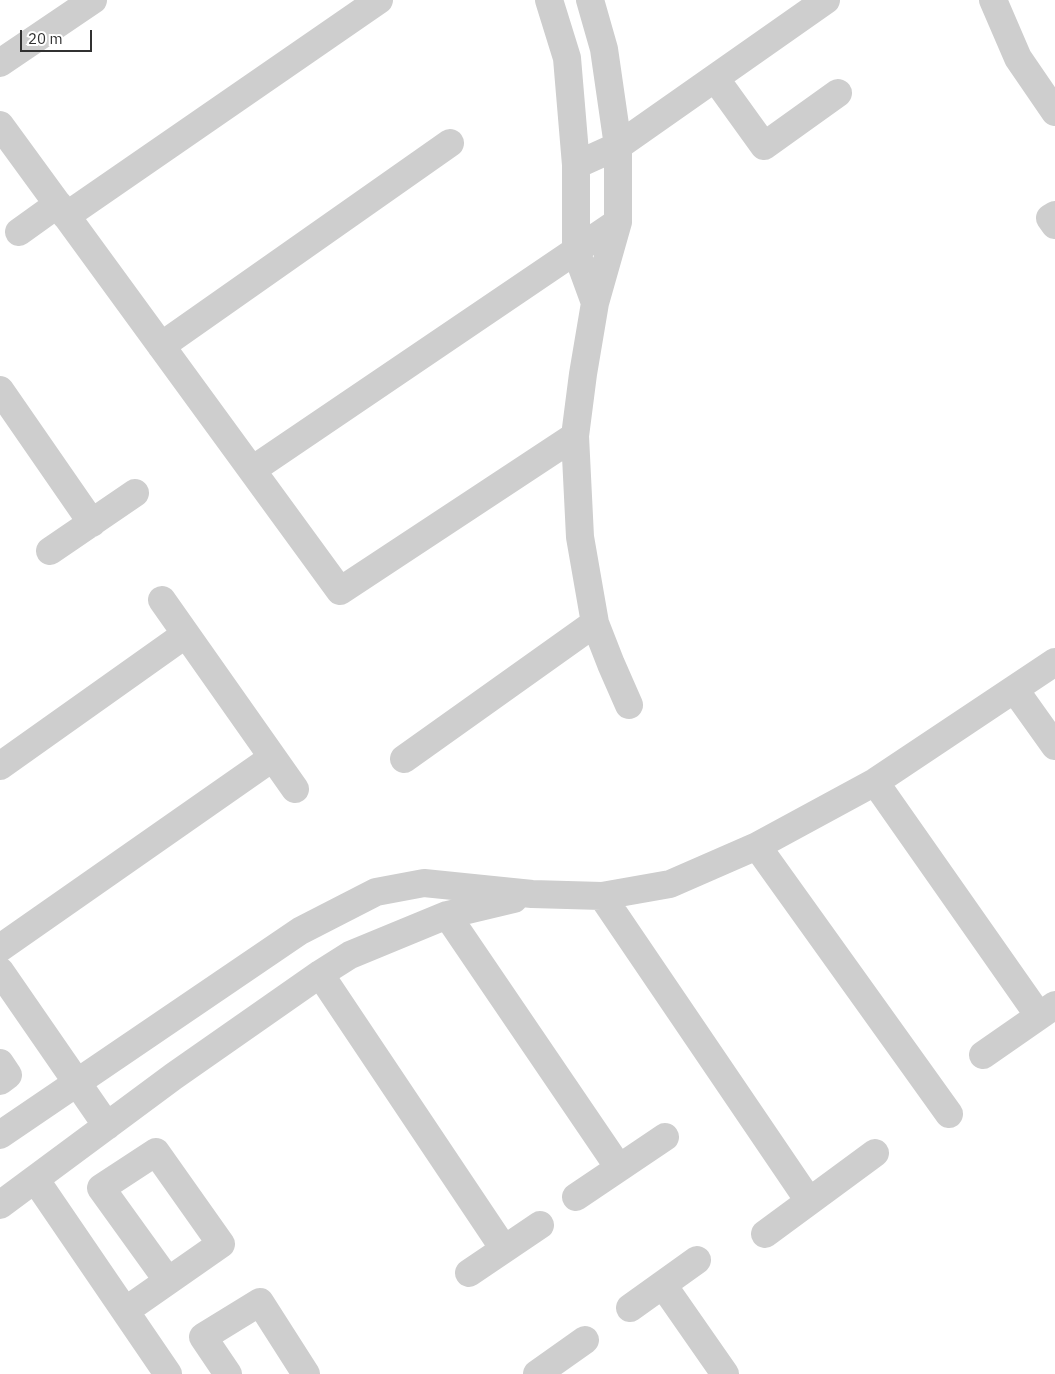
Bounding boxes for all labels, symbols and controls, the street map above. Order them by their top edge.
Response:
scale bar [22,20,95,52]
text: 20 m [28,29,63,48]

